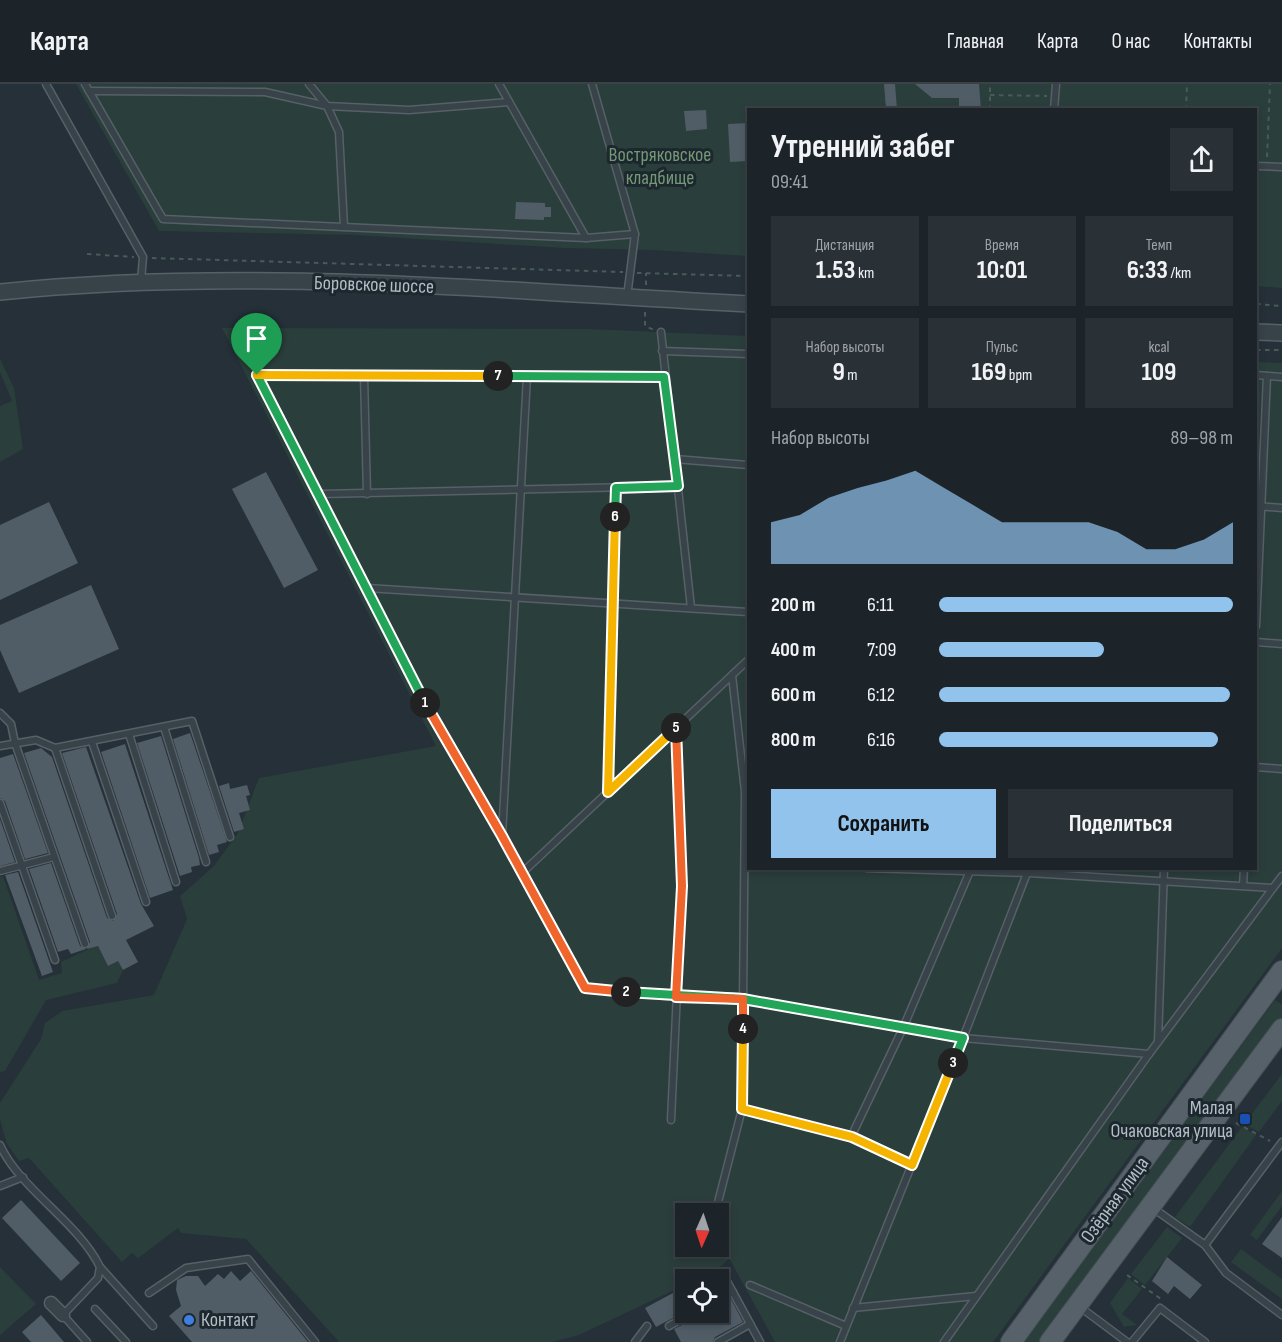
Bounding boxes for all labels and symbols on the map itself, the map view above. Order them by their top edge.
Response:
park label: Востряковское кладбище [609,143,711,190]
street label: Боровское шоссе [313,271,435,299]
pin [231,313,282,375]
pin: 7 [483,361,513,391]
pin: 6 [600,502,630,532]
pin: 1 [410,688,440,718]
pin: 5 [661,713,691,743]
pin: 2 [611,977,641,1007]
pin: 4 [728,1014,758,1044]
pin: 3 [938,1048,968,1078]
place label: Малая Очаковская улица [1110,1096,1233,1143]
marker: Малая Очаковская улица [1238,1112,1252,1126]
street label: Озёрная улица [1076,1152,1154,1248]
north arrow [675,1203,729,1257]
place label: Контакт [201,1308,255,1332]
marker: Контакт [182,1313,196,1327]

